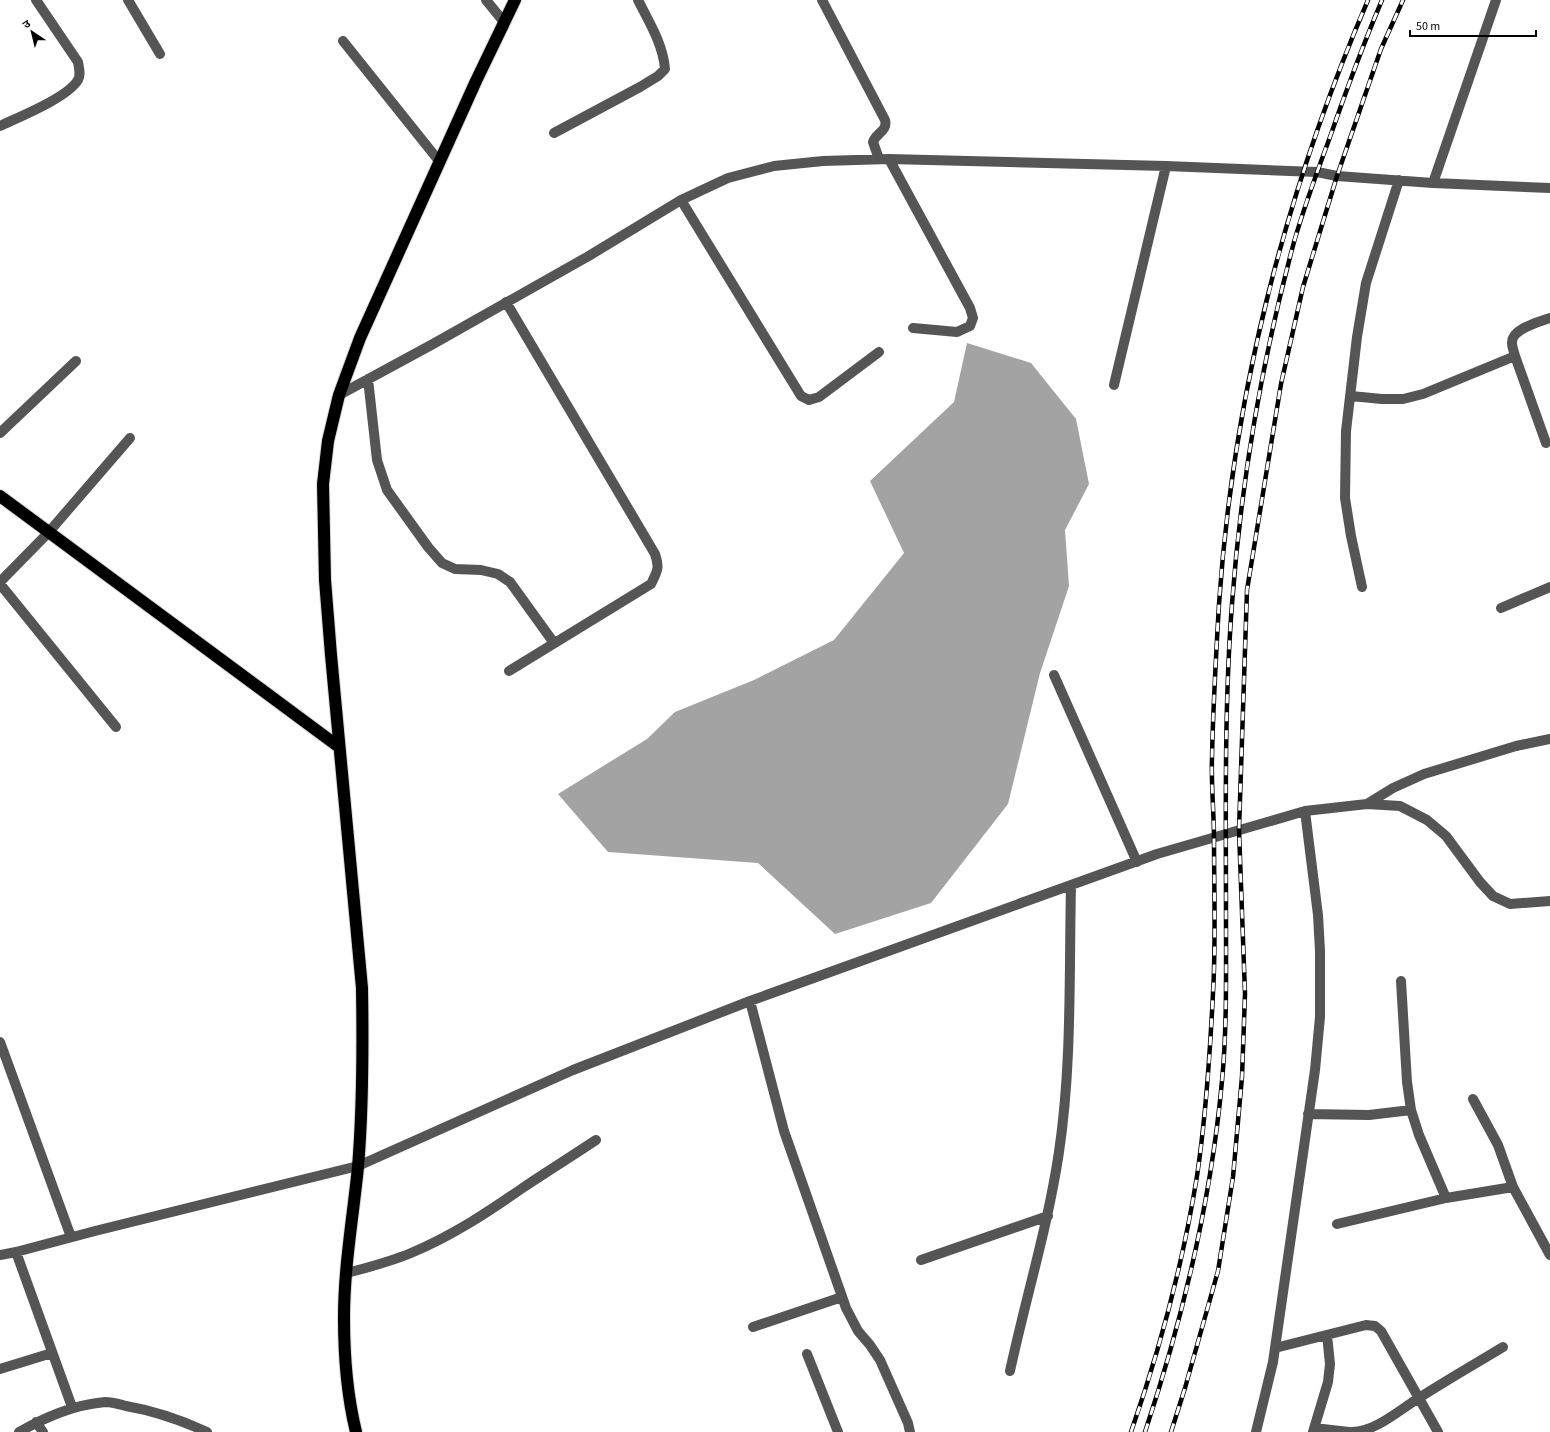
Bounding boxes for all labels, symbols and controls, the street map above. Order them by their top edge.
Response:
north arrow [12,12,52,52]
scale bar [1410,12,1536,38]
text: उ [20,16,34,32]
text: 50 m [1416,18,1440,35]

